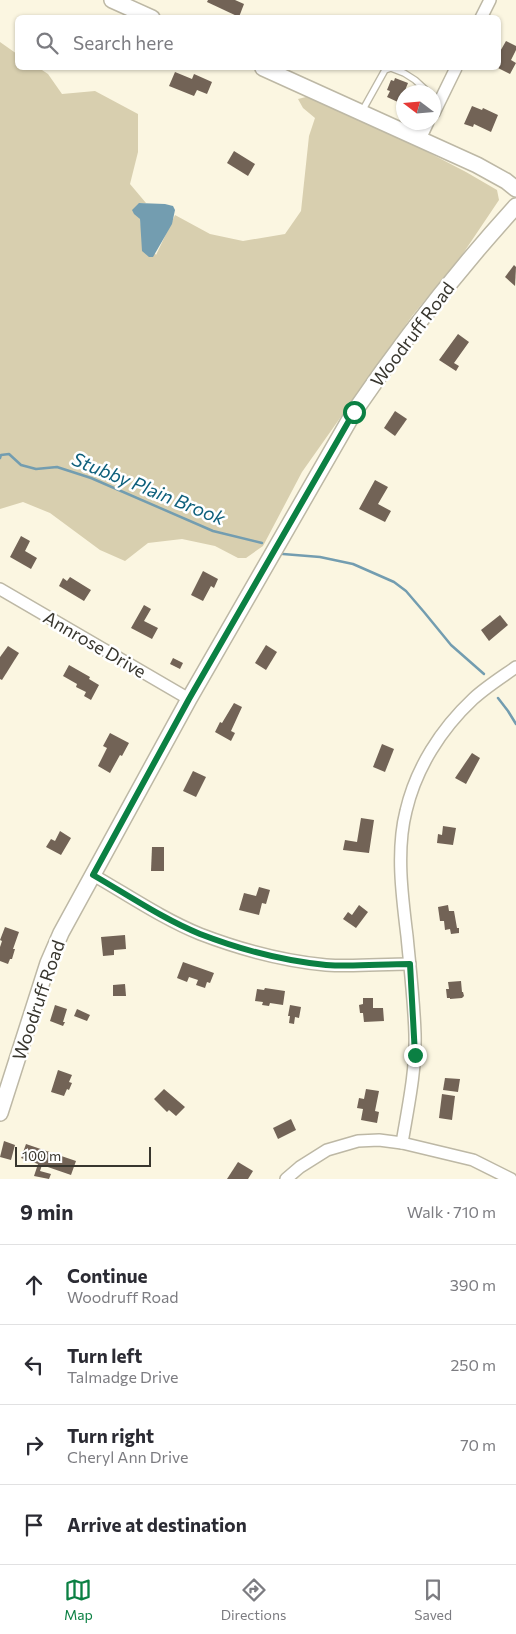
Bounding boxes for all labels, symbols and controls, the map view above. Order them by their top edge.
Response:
search box [15,15,501,70]
icon: search [33,29,61,57]
text: Search here [73,31,173,54]
north arrow [396,85,441,130]
street label: Woodruff Road [365,277,459,391]
route start [343,401,366,424]
water label: Stubby Plain Brook [69,447,230,530]
street label: Annrose Drive [40,606,150,682]
street label: Woodruff Road [7,937,69,1063]
route end [404,1044,427,1067]
scale bar [15,1144,151,1167]
text: 100 m [22,1147,61,1164]
text: 9 min [20,1199,73,1224]
text: Walk · 710 m [407,1202,496,1221]
text: Continue [67,1264,147,1287]
icon: ahead [20,1271,48,1299]
text: 390 m [450,1275,496,1294]
text: Woodruff Road [67,1287,179,1306]
text: Turn left [67,1344,142,1367]
icon: left [20,1351,48,1379]
text: 250 m [450,1355,496,1374]
text: Talmadge Drive [67,1367,179,1386]
text: Turn right [67,1424,154,1447]
icon: right [20,1431,48,1459]
text: 70 m [460,1435,496,1454]
text: Cheryl Ann Drive [67,1447,188,1466]
icon: arrive [20,1511,48,1539]
text: Arrive at destination [67,1513,247,1536]
tab: Map [64,1576,93,1623]
tab: Directions [221,1576,286,1623]
tab: Saved [414,1576,452,1623]

